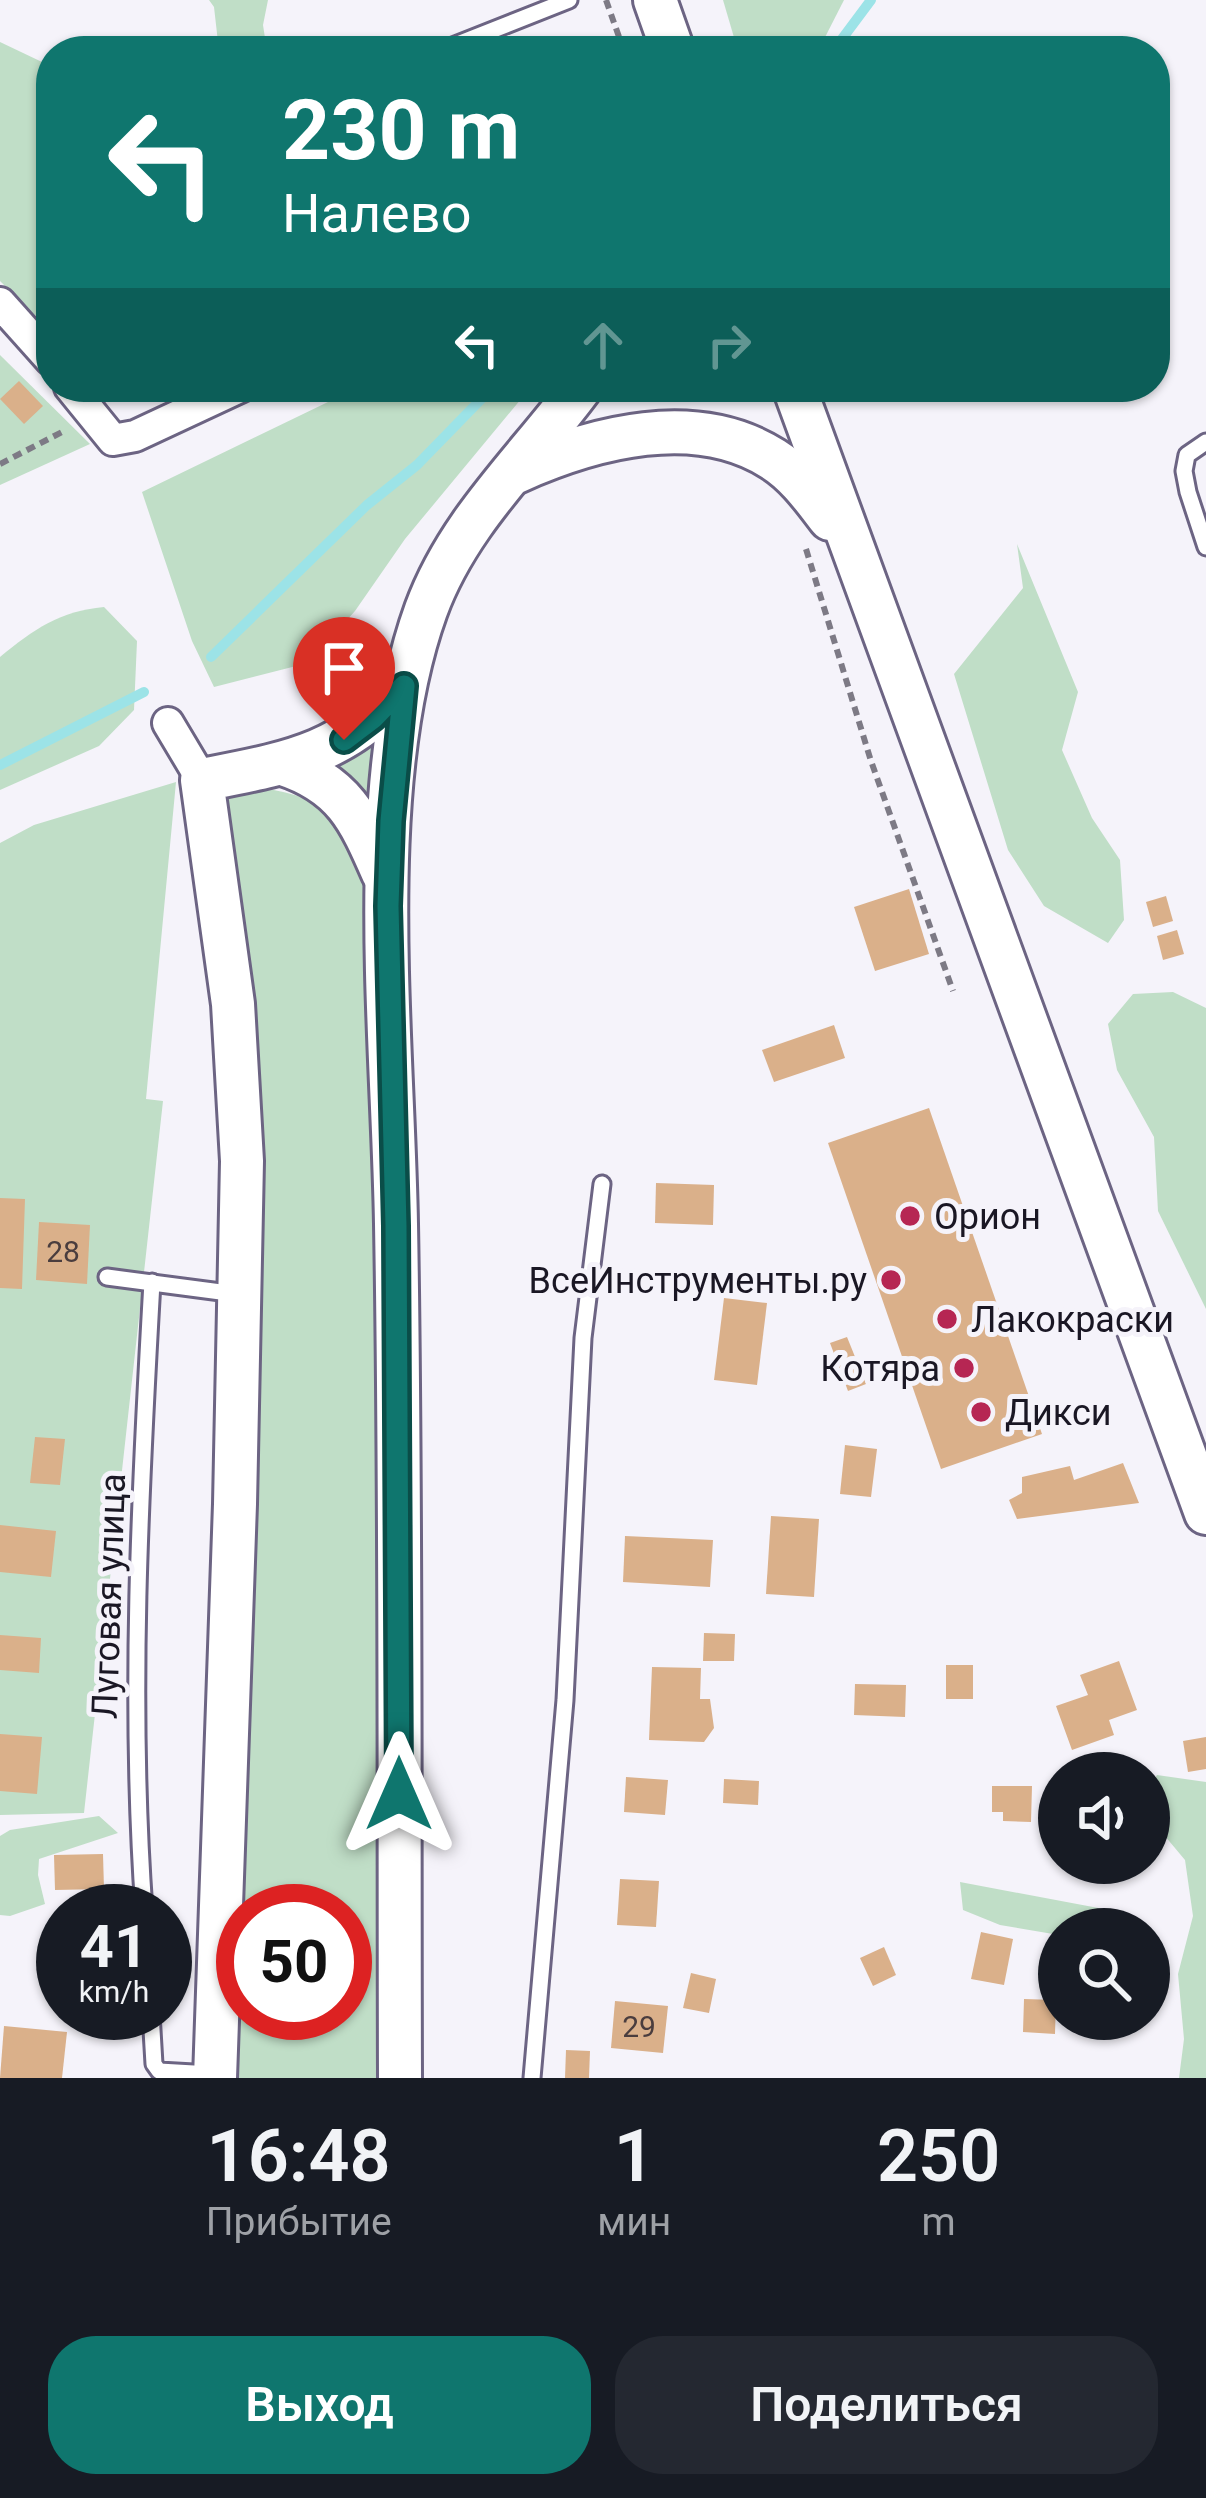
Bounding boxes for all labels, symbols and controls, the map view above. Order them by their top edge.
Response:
text: 230 m [282,81,520,180]
icon: left [84,84,240,240]
text: Налево [282,182,471,245]
icon: left [444,312,510,378]
icon: ahead [570,312,636,378]
icon: right [696,312,762,378]
pin [293,617,395,740]
icon: arrive [311,635,377,701]
place label: Орион [934,1196,1041,1238]
marker: Орион [897,1203,923,1229]
house number: 28 [46,1234,80,1269]
place label: ВсеИнструменты.ру [529,1260,867,1302]
marker: ВсеИнструменты.ру [878,1267,904,1293]
place label: Лакокраски [971,1299,1174,1341]
marker: Лакокраски [934,1306,960,1332]
place label: Котяра [820,1348,940,1390]
marker: Котяра [951,1355,977,1381]
place label: Дикси [1005,1392,1112,1434]
marker: Дикси [968,1399,994,1425]
street label: Луговая улица [84,1473,134,1719]
position arrow [336,1731,462,1857]
map controls [1038,1752,1170,2040]
button: sound [1038,1752,1170,1884]
speed limit sign: 50 [216,1884,372,2040]
button: search [1038,1908,1170,2040]
text: 41 [80,1911,148,1982]
text: km/h [79,1974,149,2009]
house number: 29 [622,2009,656,2044]
text: 16:48 [207,2114,391,2199]
text: 1 [614,2114,655,2199]
text: 250 [877,2114,1000,2199]
text: Прибытие [206,2199,392,2245]
text: мин [597,2199,671,2245]
text: m [922,2199,956,2245]
button: Выход [48,2336,591,2474]
button: Поделиться [615,2336,1158,2474]

